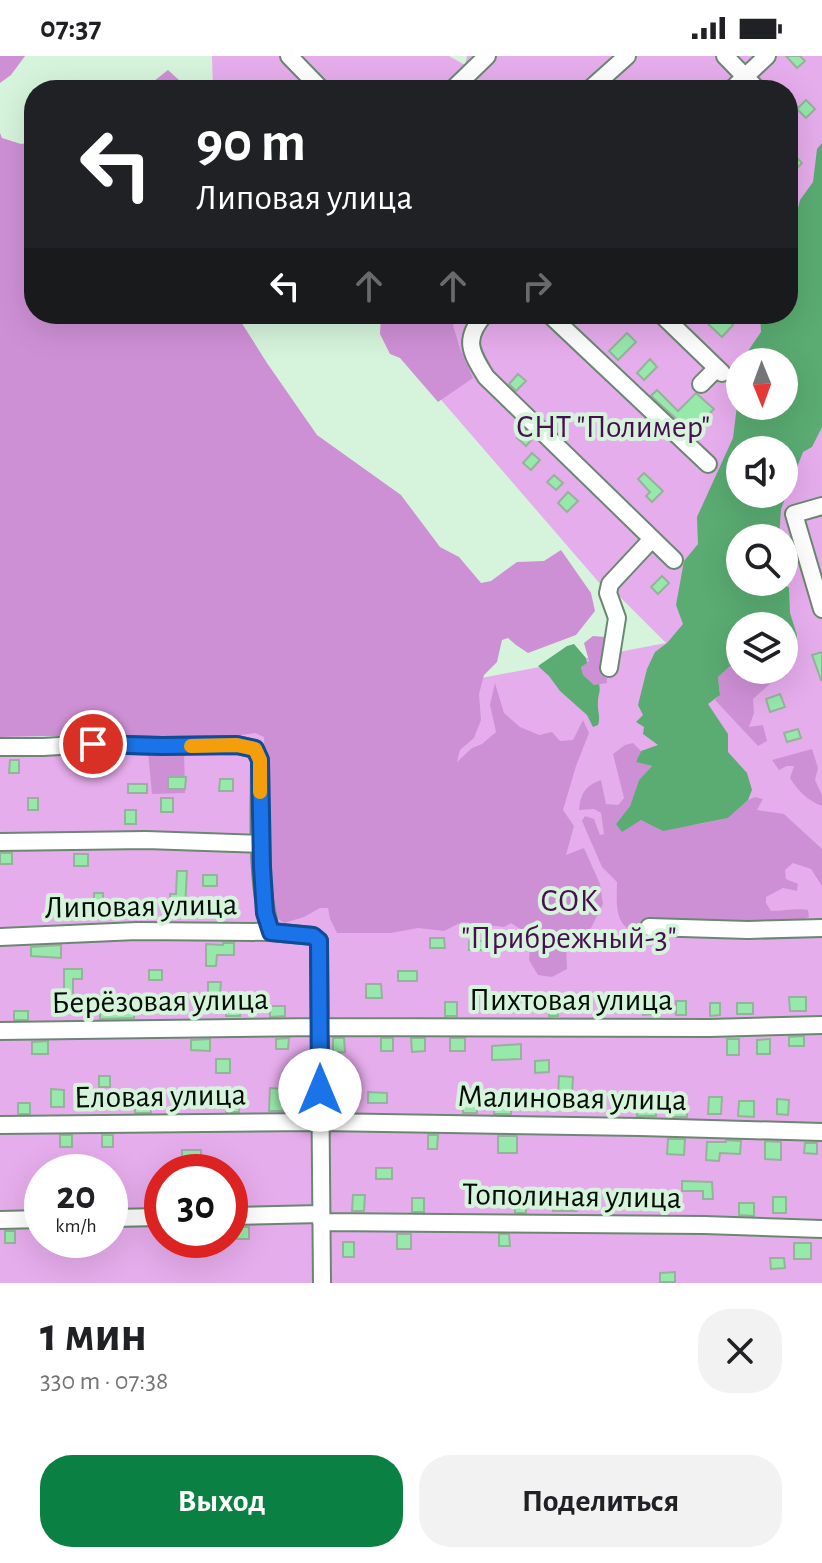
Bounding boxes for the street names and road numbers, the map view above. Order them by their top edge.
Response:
street label: Липовая улица [44,888,238,924]
street label: Берёзовая улица [51,983,269,1019]
street label: Пихтовая улица [469,984,673,1016]
street label: Еловая улица [73,1078,247,1114]
street label: Малиновая улица [457,1080,687,1116]
street label: Тополиная улица [462,1178,682,1214]

